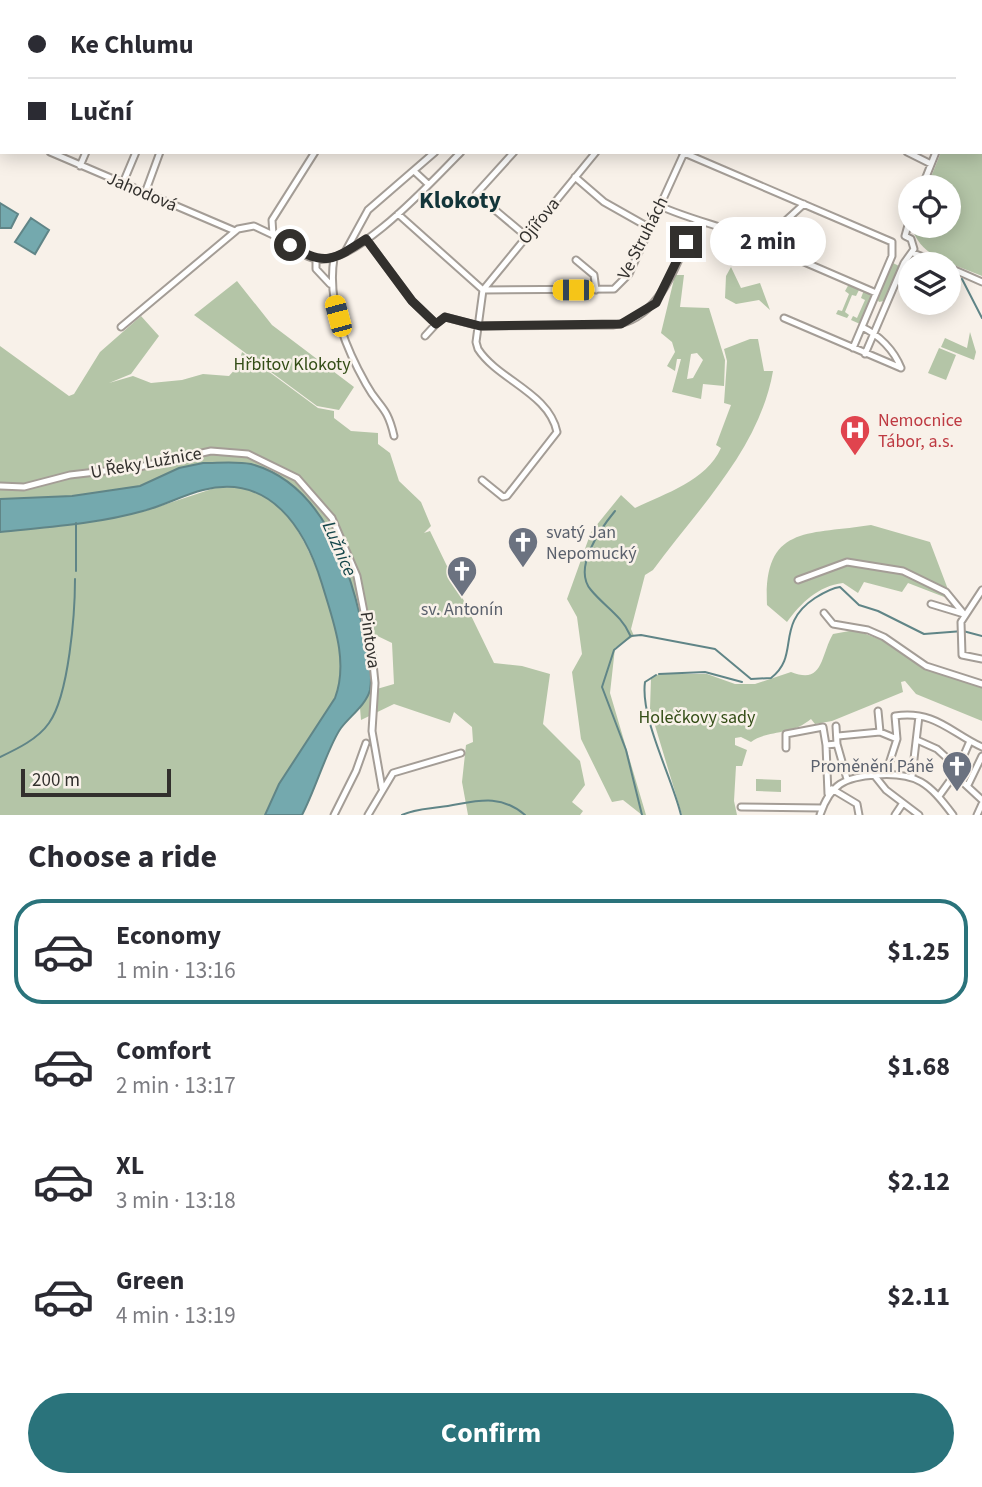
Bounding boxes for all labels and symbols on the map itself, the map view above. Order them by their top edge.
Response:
street label: Jahodová [103,166,181,218]
district label: Klokoty [419,183,501,218]
street label: Ojířova [512,192,566,250]
street label: Ve Struhách [612,192,674,284]
callout: 2 min [710,218,826,266]
route end [670,226,702,258]
route start [274,229,306,261]
car [553,280,595,301]
car [323,293,354,339]
park label: Hřbitov Klokoty [233,352,351,377]
place label: Nemocnice Tábor, a.s. [878,408,963,454]
hospital icon: Nemocnice Tábor, a.s. [838,413,872,457]
street label: U Řeky Lužnice [89,441,203,485]
water label: Lužnice [315,517,363,581]
place label: svatý Jan Nepomucký [546,520,637,566]
church icon: svatý Jan Nepomucký [506,525,540,569]
church icon: sv. Antonín [445,554,479,598]
place label: sv. Antonín [421,597,503,622]
street label: Pintova [354,610,386,670]
park label: Holečkovy sady [639,705,756,730]
church icon: Proměnění Páně [940,749,974,793]
place label: Proměnění Páně [810,754,934,779]
scale bar [21,766,172,798]

